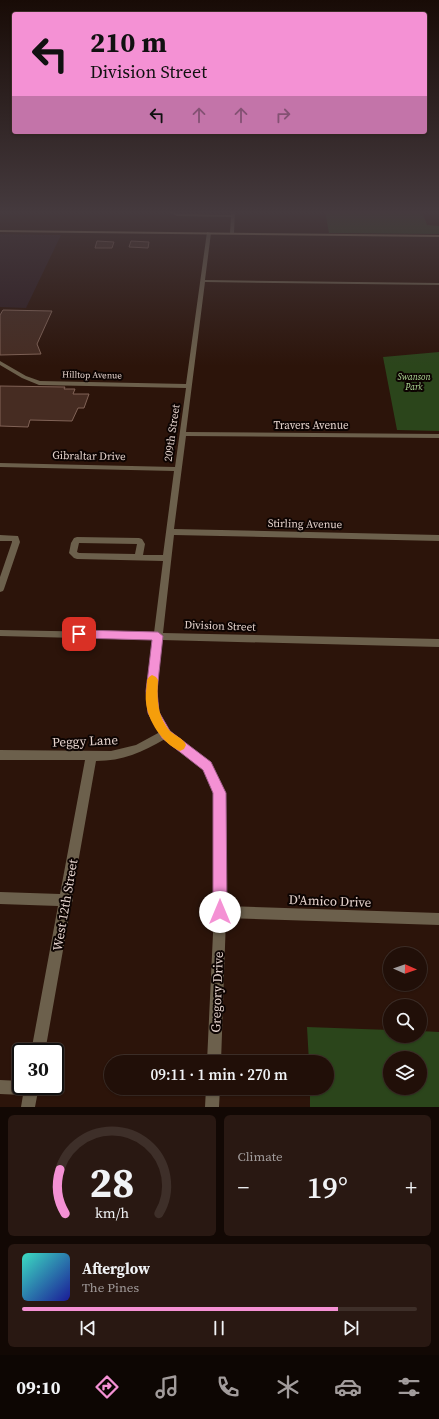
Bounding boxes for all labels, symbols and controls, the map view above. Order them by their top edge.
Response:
text: 210 m [90,23,167,61]
icon: left [24,28,76,80]
text: Division Street [90,59,207,84]
icon: left [146,104,168,126]
icon: ahead [188,104,210,126]
icon: ahead [230,104,252,126]
icon: right [272,104,294,126]
street label: Hilltop Avenue [62,368,122,382]
park label: Swanson Park [398,371,430,393]
street label: 209th Street [161,403,183,463]
street label: Travers Avenue [273,418,349,433]
street label: Gibraltar Drive [52,448,126,464]
street label: Stirling Avenue [268,516,343,532]
pin [62,617,96,651]
street label: Division Street [184,617,256,635]
icon: arrive [68,623,90,645]
street label: Peggy Lane [52,731,119,751]
street label: West 12th Street [49,857,82,952]
position arrow [199,891,241,933]
street label: D'Amico Drive [288,891,372,911]
north arrow [383,947,427,991]
map controls [383,947,427,1095]
street label: Gregory Drive [207,951,227,1033]
button: search [383,999,427,1043]
speed limit sign: 30 [12,1043,64,1095]
button: layers [383,1051,427,1095]
text: 09:11 · 1 min · 270 m [151,1064,287,1085]
text: Climate [238,1148,283,1165]
text: 28 [89,1153,134,1210]
text: 19° [307,1167,348,1208]
text: − [238,1172,249,1202]
text: + [405,1172,417,1202]
text: km/h [95,1202,129,1222]
text: Afterglow [82,1258,150,1279]
text: The Pines [82,1279,139,1296]
icon: previous [77,1317,99,1339]
icon: pause [208,1317,230,1339]
icon: next [340,1317,362,1339]
icon: directions [93,1373,121,1401]
icon: music [153,1373,181,1401]
icon: phone [214,1373,242,1401]
icon: climate [274,1373,302,1401]
icon: car [334,1373,362,1401]
icon: filters [395,1373,423,1401]
text: 09:10 [16,1375,61,1400]

